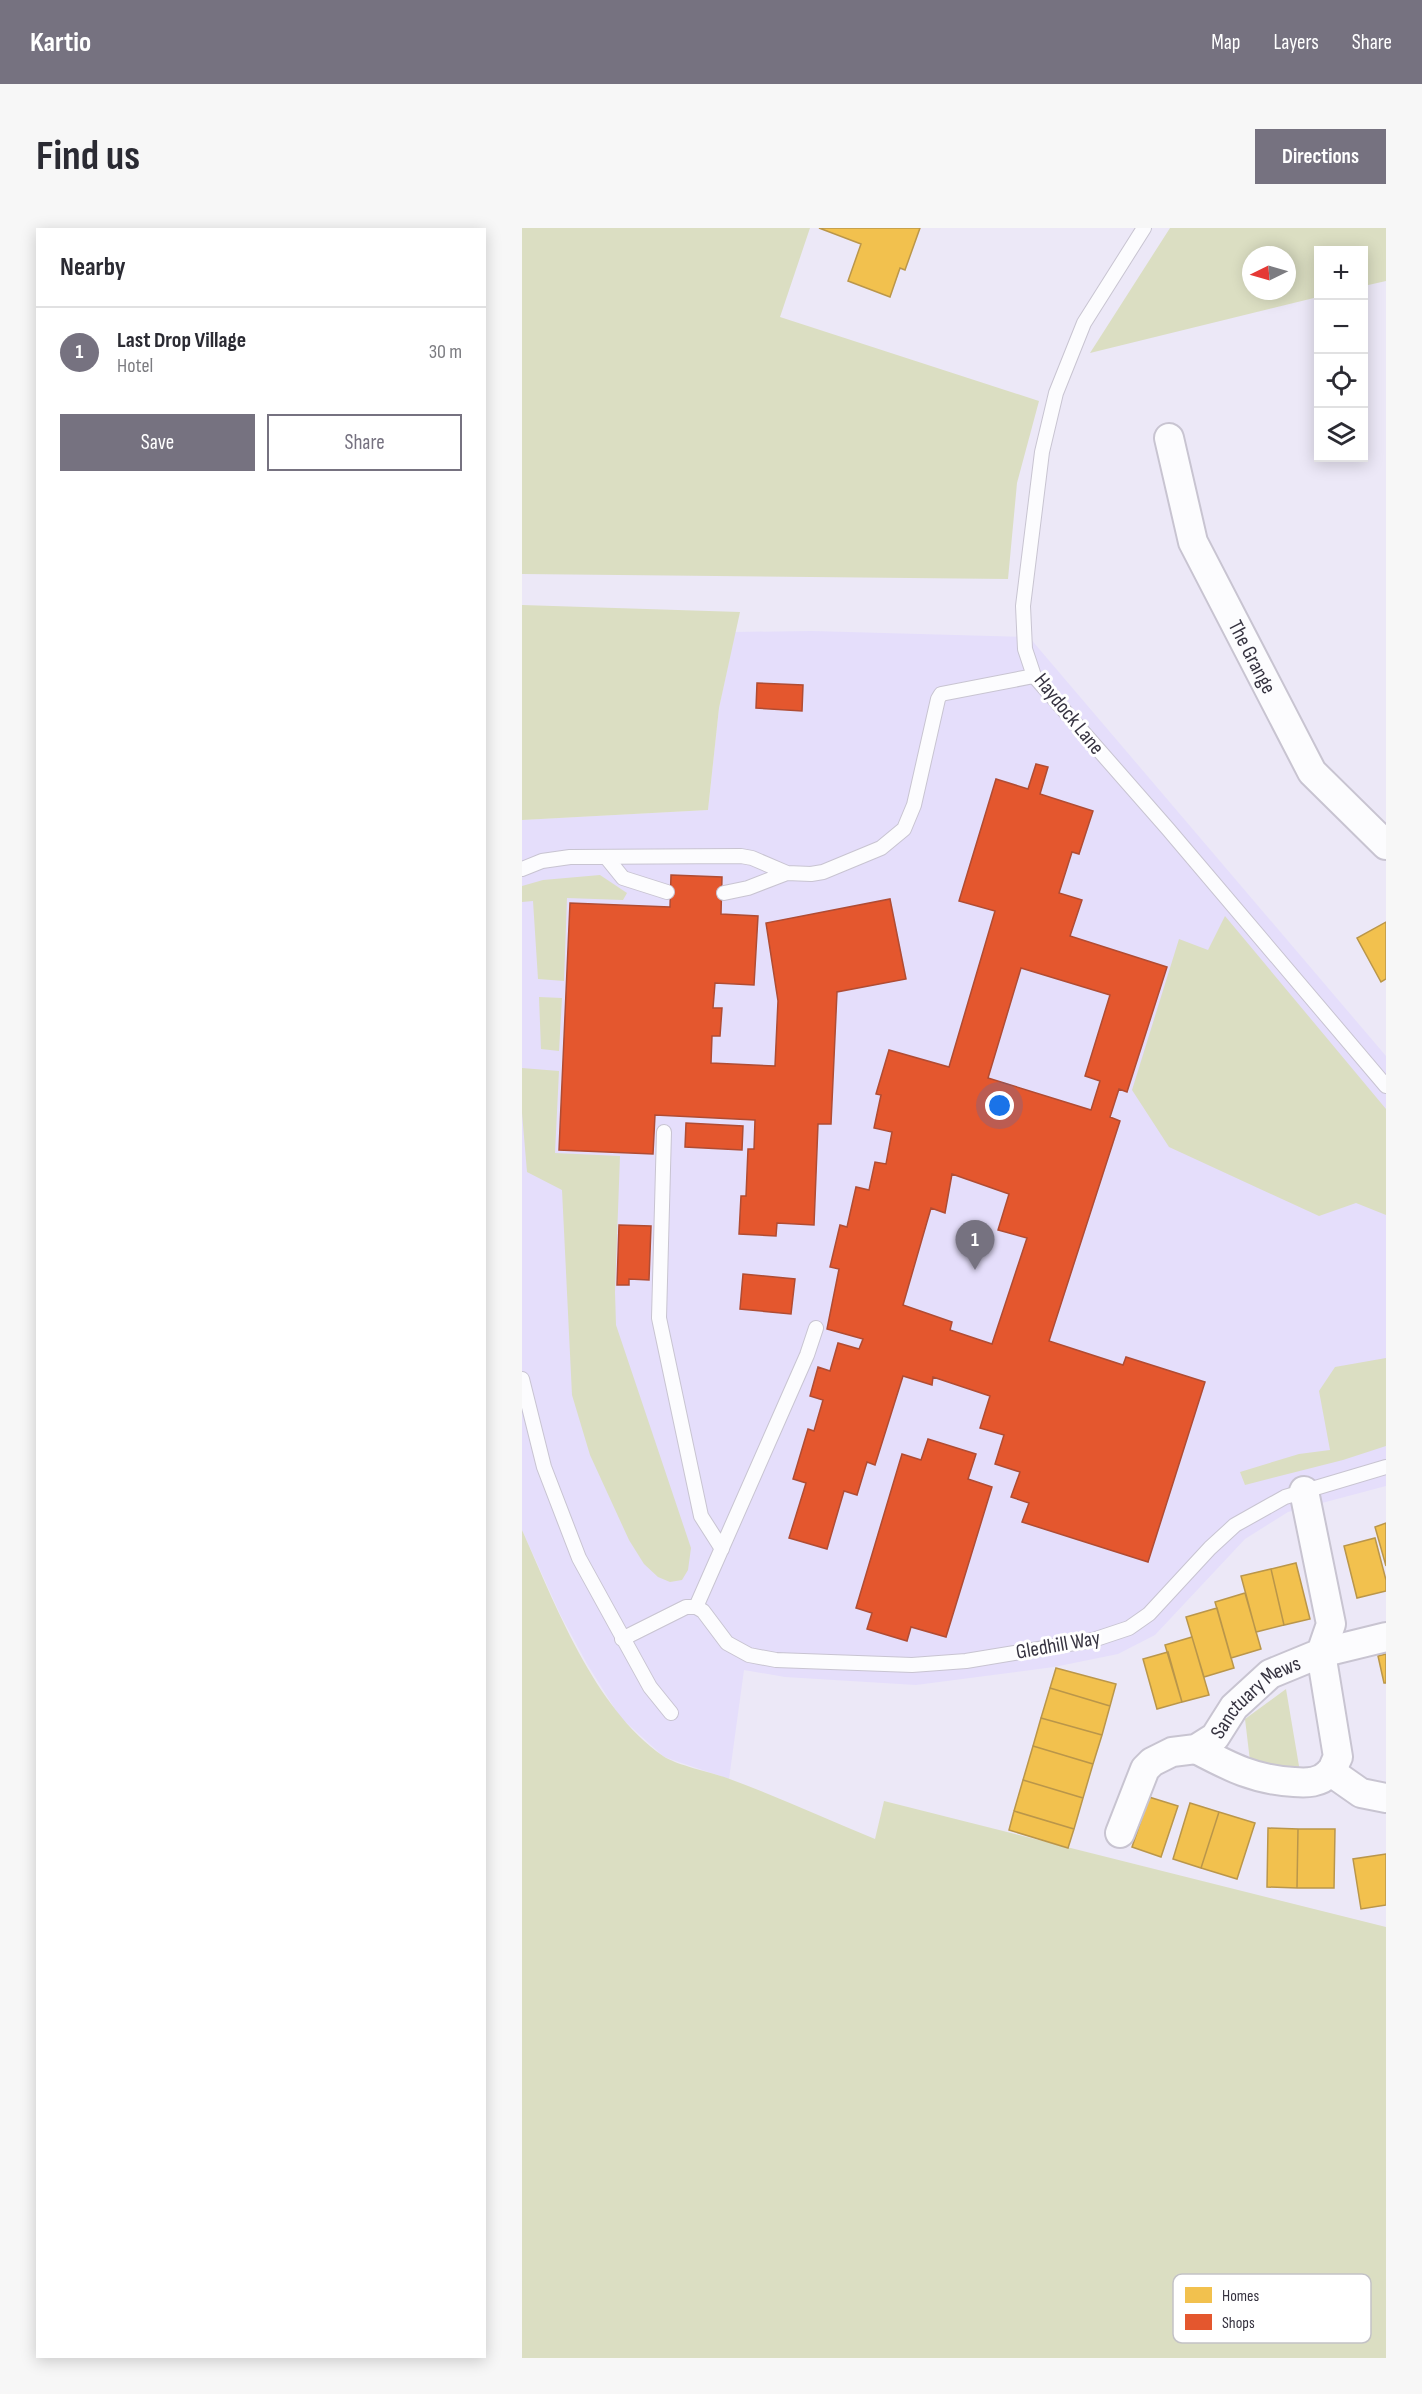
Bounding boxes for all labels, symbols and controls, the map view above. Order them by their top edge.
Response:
text: Kartio [30,26,91,59]
text: Map [1211,30,1240,55]
text: Layers [1273,30,1319,55]
text: Share [1352,30,1392,55]
button: Directions [1255,129,1386,184]
text: Find us [36,131,140,182]
north arrow [1242,246,1296,300]
map controls [1314,246,1368,462]
button: + [1314,246,1368,300]
text: Nearby [60,252,126,283]
button: − [1314,300,1368,354]
text: Last Drop Village [117,327,246,354]
text: 1 [76,340,83,364]
text: 30 m [429,340,462,364]
text: Hotel [117,354,153,378]
button: locate [1314,354,1368,408]
button: layers [1314,408,1368,462]
button: Save [60,414,255,471]
button: Share [267,414,462,471]
street label: The Grange [1223,616,1282,698]
street label: Haydock Lane [1029,668,1109,760]
your location [985,1091,1014,1120]
pin: 1 [956,1220,994,1270]
street label: Gledhill Way [1014,1625,1102,1665]
street label: Sanctuary Mews [1205,1650,1304,1743]
legend [1173,2274,1371,2343]
text: Homes [1222,2287,1259,2306]
text: Shops [1222,2314,1255,2333]

